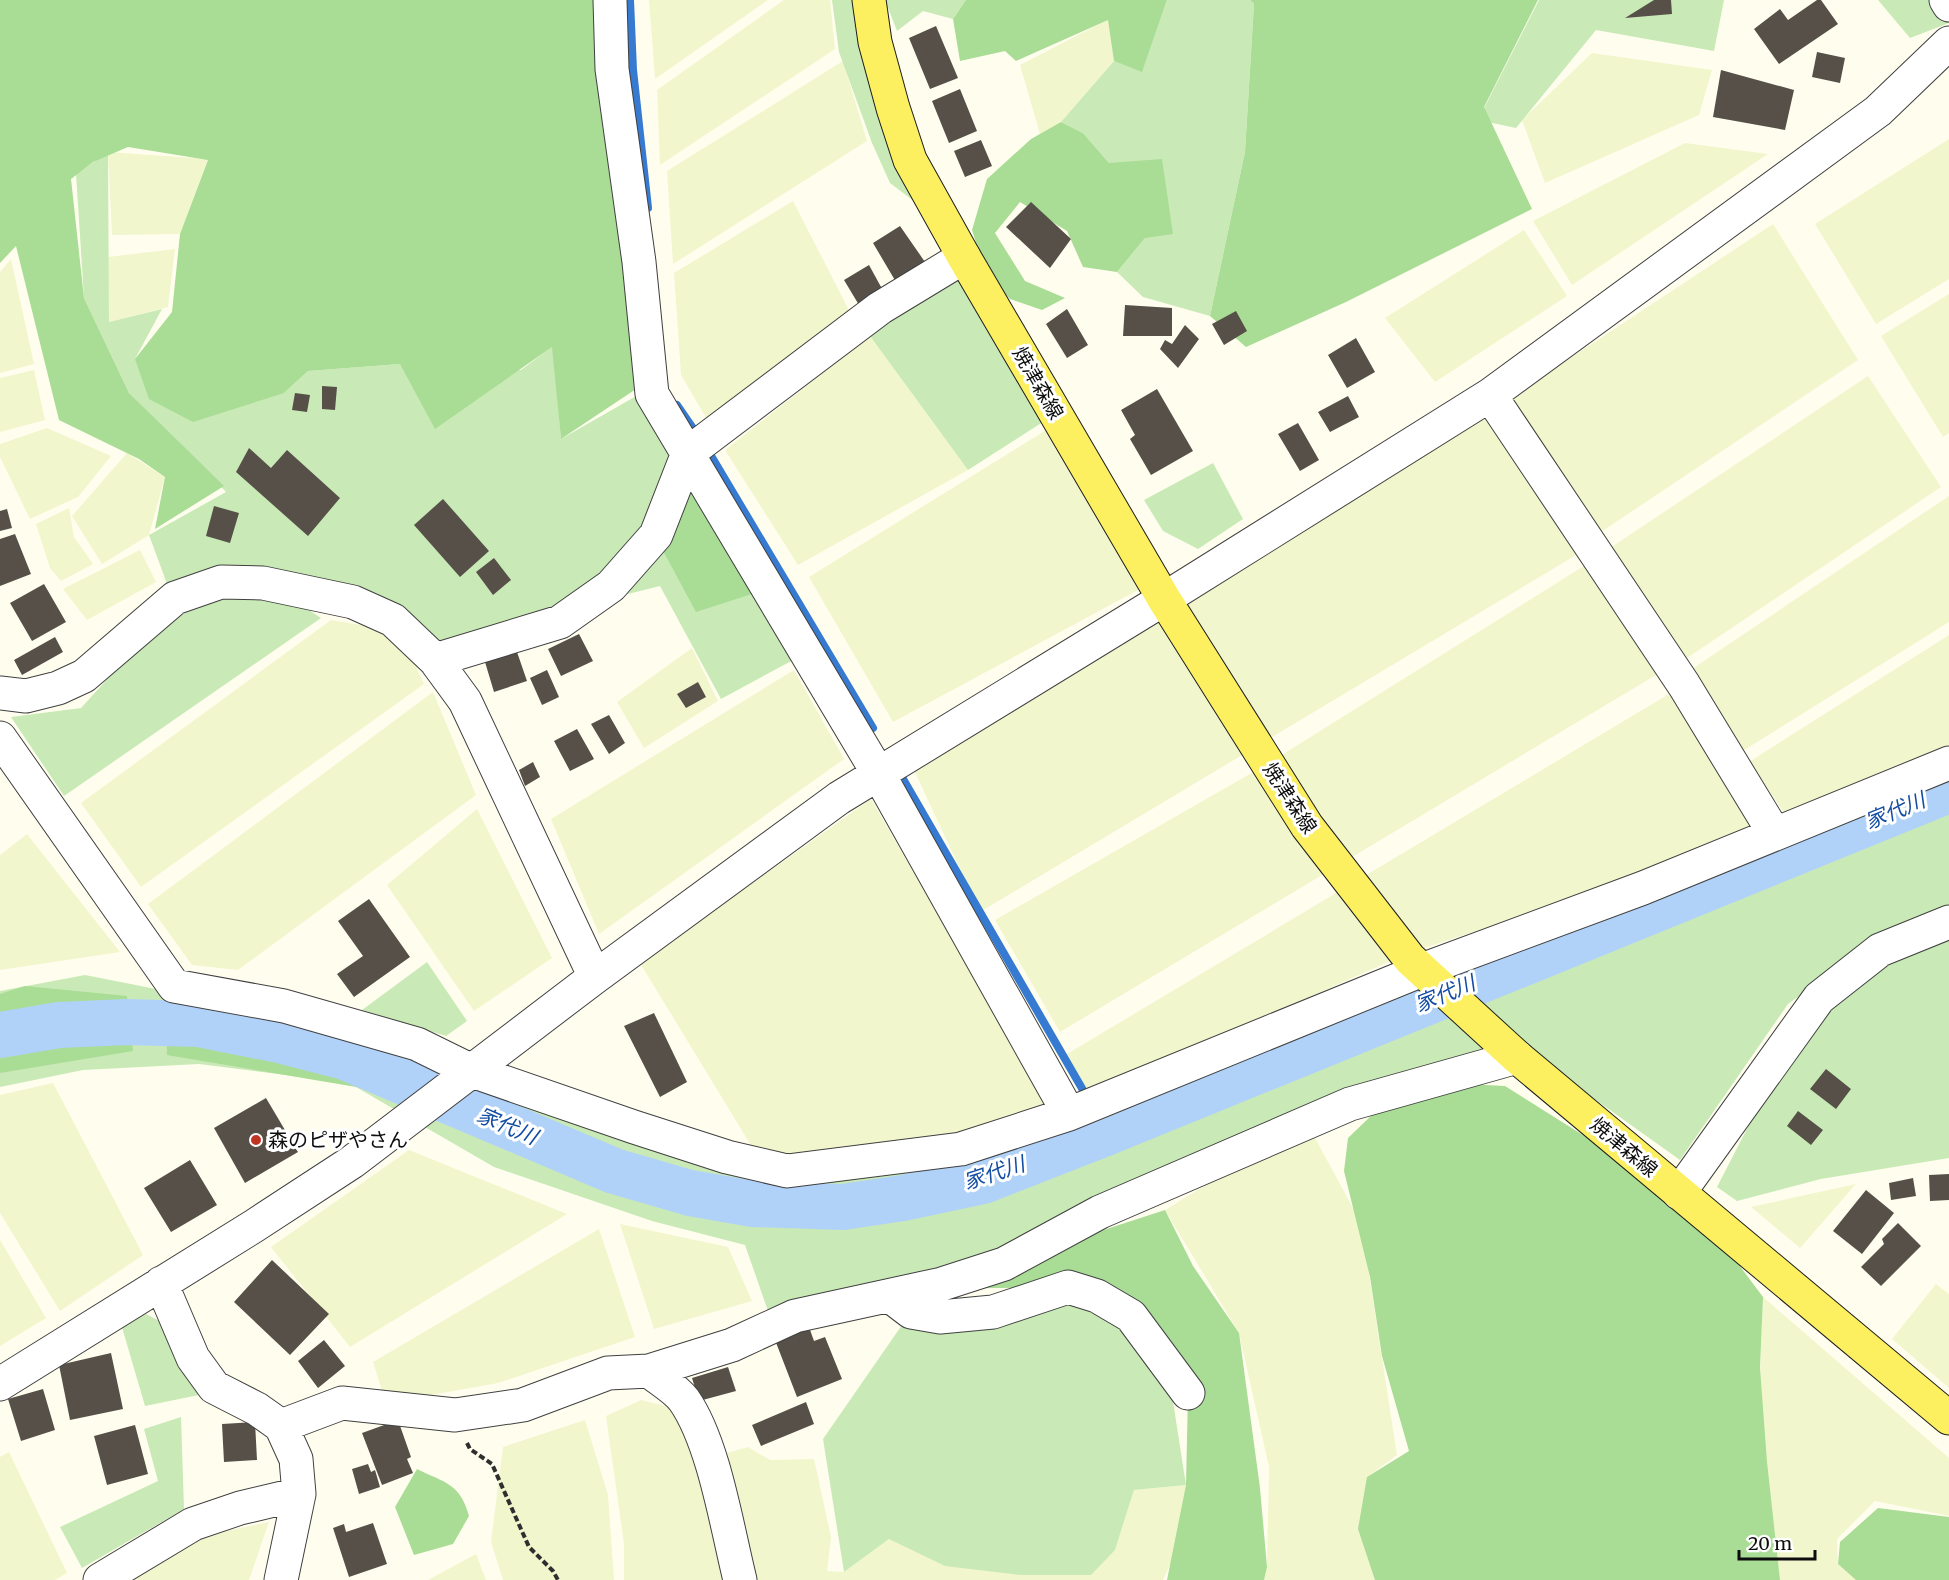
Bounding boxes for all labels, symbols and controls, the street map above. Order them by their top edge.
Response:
street label: 焼津森線 [1008,342,1069,424]
street label: 焼津森線 [1258,757,1323,838]
water label: 家代川 [1861,785,1931,835]
water label: 家代川 [1411,968,1481,1018]
water label: 家代川 [473,1101,543,1151]
street label: 焼津森線 [1586,1111,1663,1182]
place label: 森のピザやさん [268,1127,408,1152]
marker: 森のピザやさん [249,1133,263,1147]
water label: 家代川 [960,1149,1030,1195]
scale bar [1739,1523,1816,1561]
text: 20 m [1748,1532,1792,1555]

